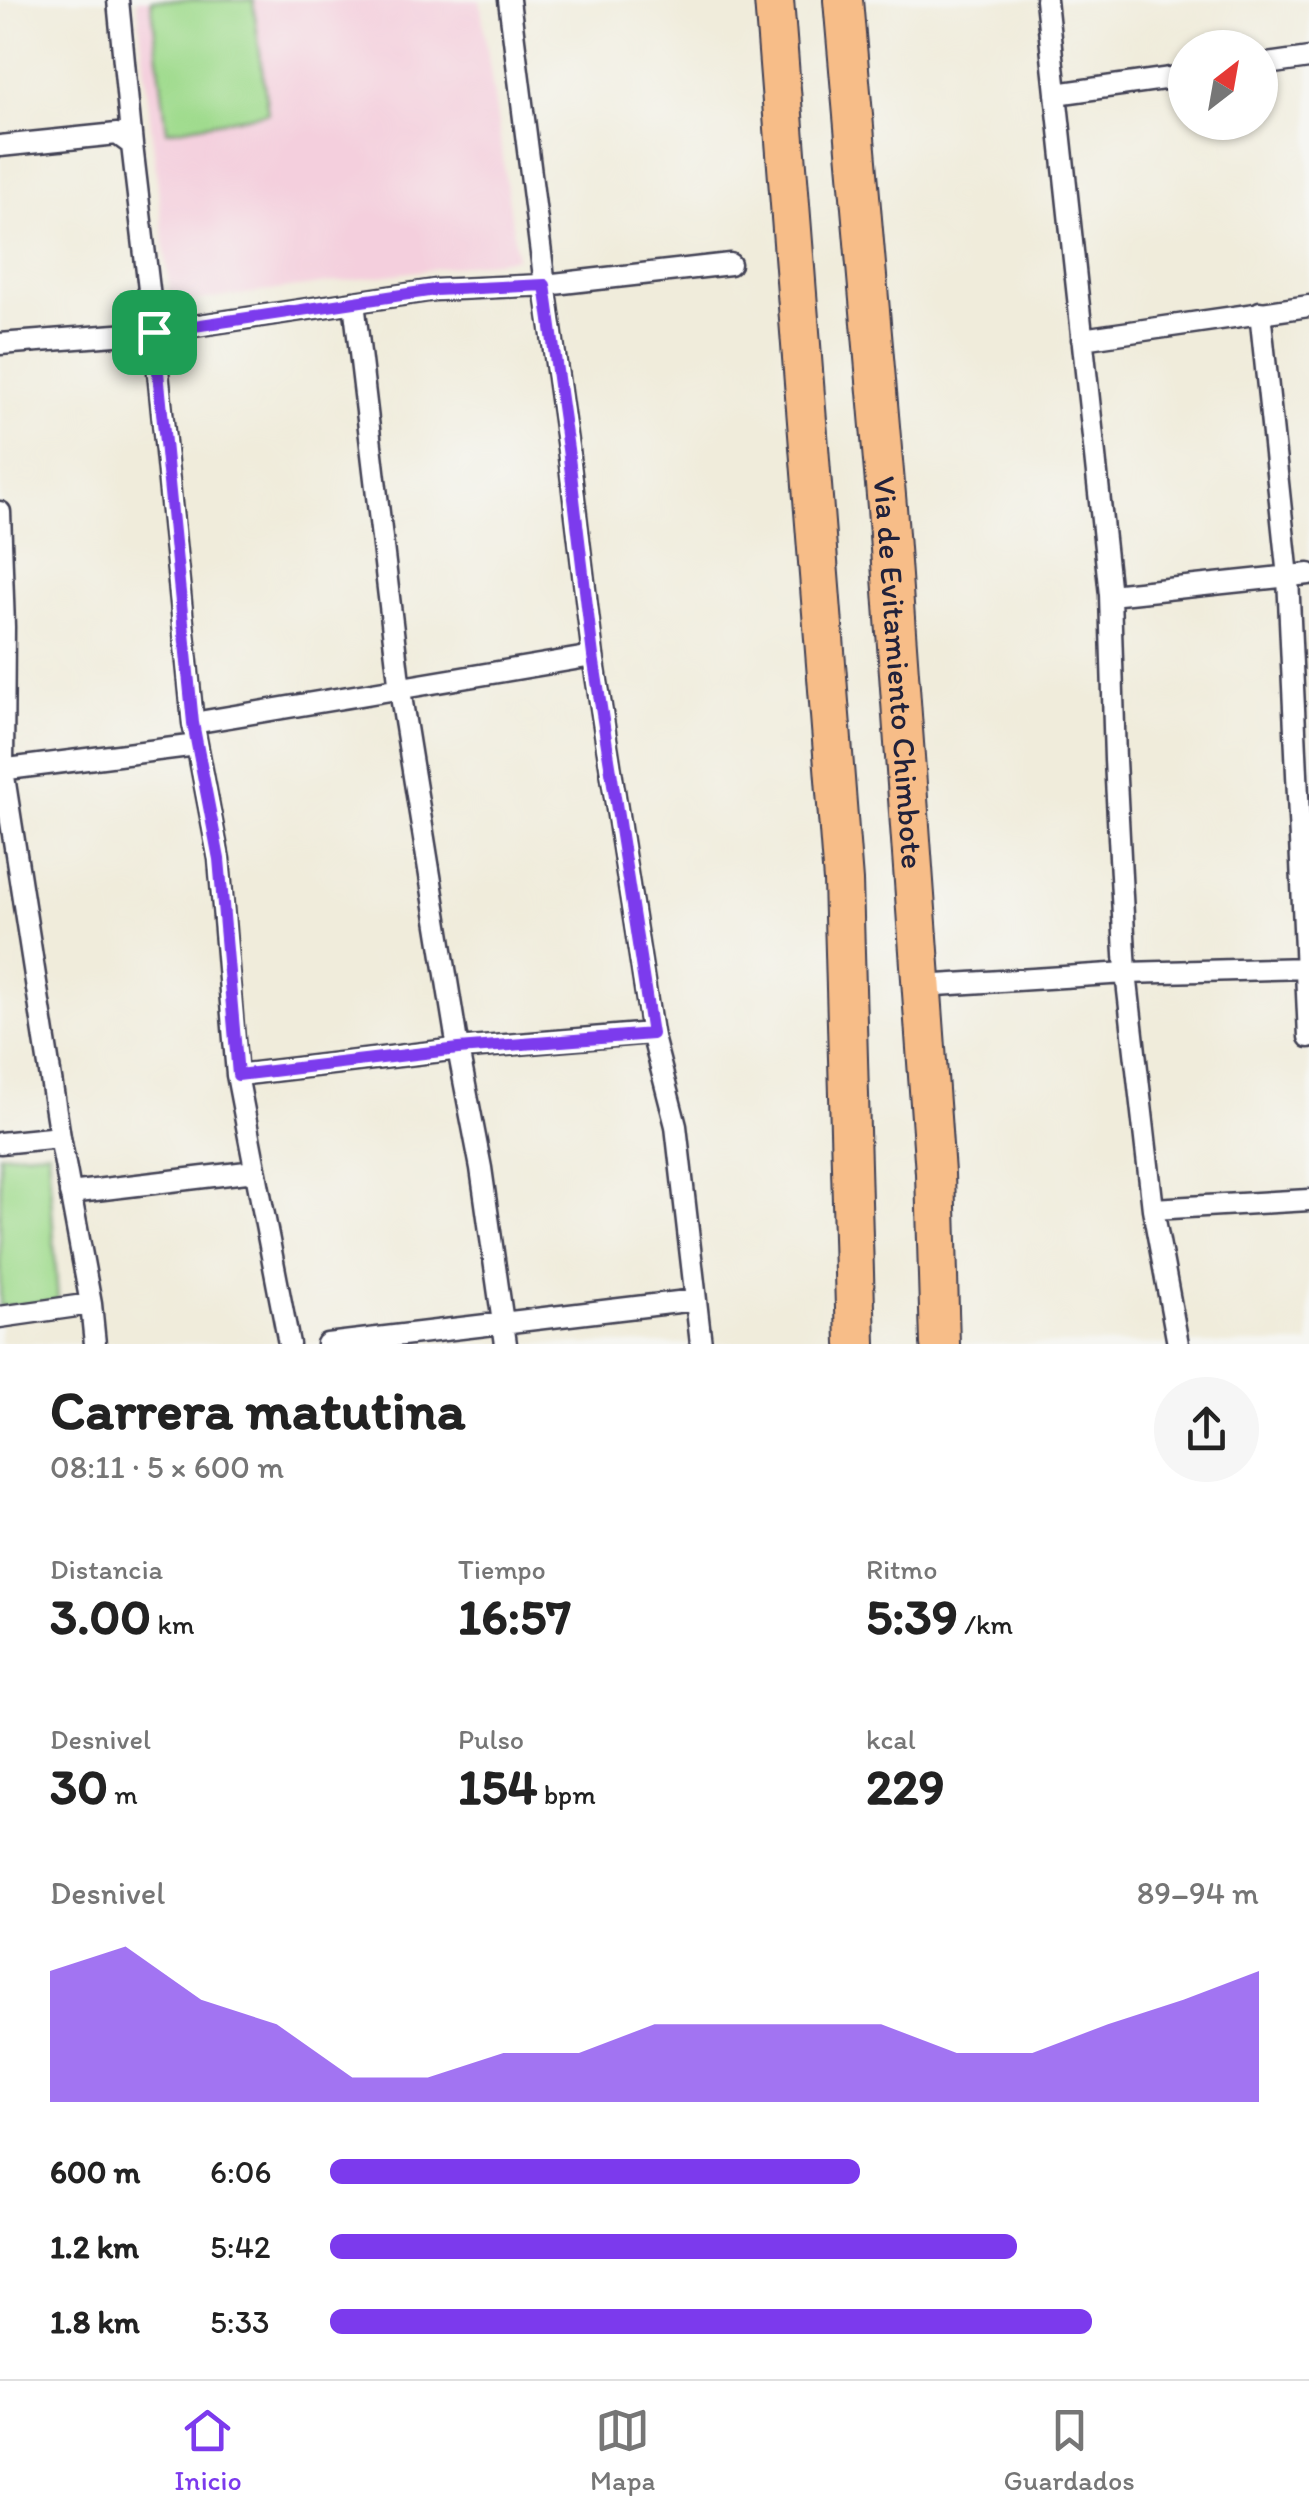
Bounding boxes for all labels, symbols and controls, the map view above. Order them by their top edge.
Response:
north arrow [1168,30,1278,140]
map controls [1168,30,1278,140]
pin [112,290,197,375]
icon: arrive [127,305,182,360]
street label: Via de Evitamiento Chimbote [865,475,932,870]
text: Carrera matutina [50,1377,465,1443]
button: share [1154,1377,1259,1482]
text: 08:11 · 5 × 600 m [50,1448,284,1486]
text: Distancia [50,1552,163,1586]
text: Tiempo [458,1552,546,1586]
text: Ritmo [866,1552,937,1586]
text: 3.00 [50,1586,151,1647]
text: 16:57 [458,1586,571,1647]
text: 5:39 [866,1586,958,1647]
text: km [151,1607,194,1641]
text: /km [958,1607,1013,1641]
text: Desnivel [50,1722,151,1756]
text: Pulso [458,1722,524,1756]
text: kcal [866,1722,916,1756]
text: 30 [50,1756,108,1817]
text: 154 [458,1756,538,1817]
text: 229 [866,1756,945,1817]
text: m [108,1777,138,1811]
text: bpm [538,1777,596,1811]
text: Desnivel [50,1874,165,1912]
text: 89–94 m [1137,1874,1259,1912]
text: 600 m [50,2153,140,2191]
text: 6:06 [210,2153,271,2191]
text: 1.2 km [50,2228,139,2266]
text: 5:42 [210,2228,271,2266]
text: 1.8 km [50,2303,140,2341]
text: 5:33 [210,2303,270,2341]
tab: Inicio [174,2403,242,2497]
tab: Mapa [590,2403,655,2497]
tab: Guardados [1004,2403,1135,2497]

